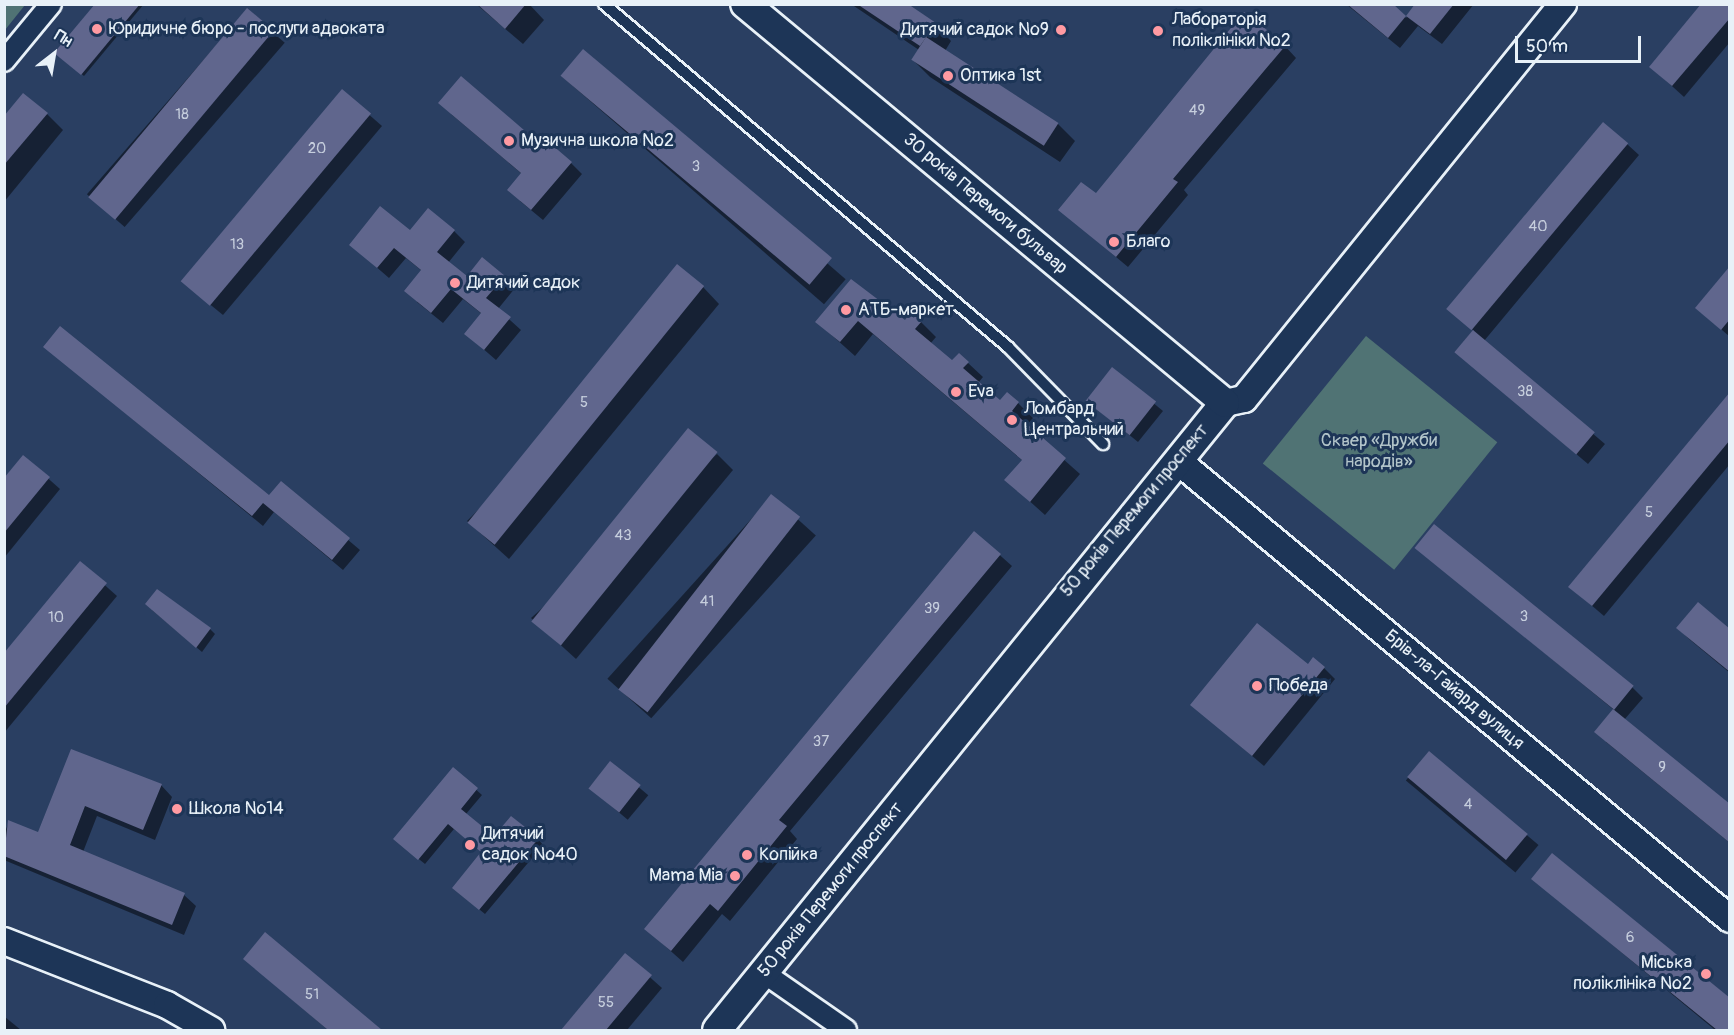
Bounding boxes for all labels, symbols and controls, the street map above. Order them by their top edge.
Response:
place label: Лабораторія поліклініки №2 [1172,10,1291,52]
place label: Юридичне бюро - послуги адвоката [109,18,385,40]
place label: Дитячий садок №9 [901,19,1049,41]
marker: Юридичне бюро - послуги адвоката [90,22,104,36]
marker: Лабораторія поліклініки №2 [1149,22,1167,40]
marker: Дитячий садок №9 [1054,23,1068,37]
north arrow [24,24,84,84]
scale bar [1518,24,1644,62]
text: Пн [51,25,76,52]
text: 50 m [1526,35,1568,58]
place label: Оптика 1st [960,65,1042,87]
marker: Оптика 1st [941,69,955,83]
house number: 49 [1189,102,1205,120]
house number: 18 [175,106,189,124]
street label: 30 років Перемоги бульвар [898,129,1072,279]
place label: Музична школа №2 [521,130,674,152]
marker: Музична школа №2 [502,134,516,148]
house number: 20 [308,140,326,158]
house number: 3 [692,158,700,176]
house number: 40 [1529,218,1547,236]
place label: Благо [1126,231,1170,253]
marker: Благо [1107,235,1121,249]
house number: 13 [230,236,244,254]
place label: Дитячий садок [467,272,580,294]
marker: Дитячий садок [448,276,462,290]
place label: АТБ-маркет [858,299,954,321]
marker: АТБ-маркет [839,303,853,317]
place label: Eva [968,381,994,403]
house number: 38 [1517,383,1533,401]
marker: Eva [949,385,963,399]
house number: 5 [580,394,588,412]
place label: Ломбард Центральний [1024,399,1124,442]
marker: Ломбард Центральний [1005,413,1019,427]
street label: 50 років Перемоги проспект [1056,420,1214,602]
park label: Сквер «Дружби народів» [1321,431,1437,474]
house number: 5 [1645,504,1653,522]
house number: 43 [614,527,632,545]
house number: 41 [700,593,714,611]
house number: 39 [924,600,940,618]
house number: 3 [1520,608,1528,626]
house number: 10 [48,609,64,627]
street label: Брів-ла-Гайард вулиця [1380,625,1528,755]
place label: Победа [1269,675,1328,697]
marker: Победа [1250,679,1264,693]
house number: 37 [813,733,829,751]
house number: 9 [1658,759,1666,777]
house number: 4 [1464,796,1472,814]
place label: Школа №14 [189,798,284,820]
street label: 50 років Перемоги проспект [754,798,908,982]
marker: Школа №14 [170,802,184,816]
place label: Дитячий садок №40 [482,824,578,866]
marker: Дитячий садок №40 [463,838,477,852]
place label: Копійка [759,844,818,866]
marker: Копійка [740,848,754,862]
place label: Mama Mia [649,865,723,887]
marker: Mama Mia [728,869,742,883]
house number: 6 [1626,929,1634,947]
place label: Міська поліклініка №2 [1573,953,1692,996]
marker: Міська поліклініка №2 [1697,965,1715,983]
house number: 51 [305,986,319,1004]
house number: 55 [598,994,614,1012]

